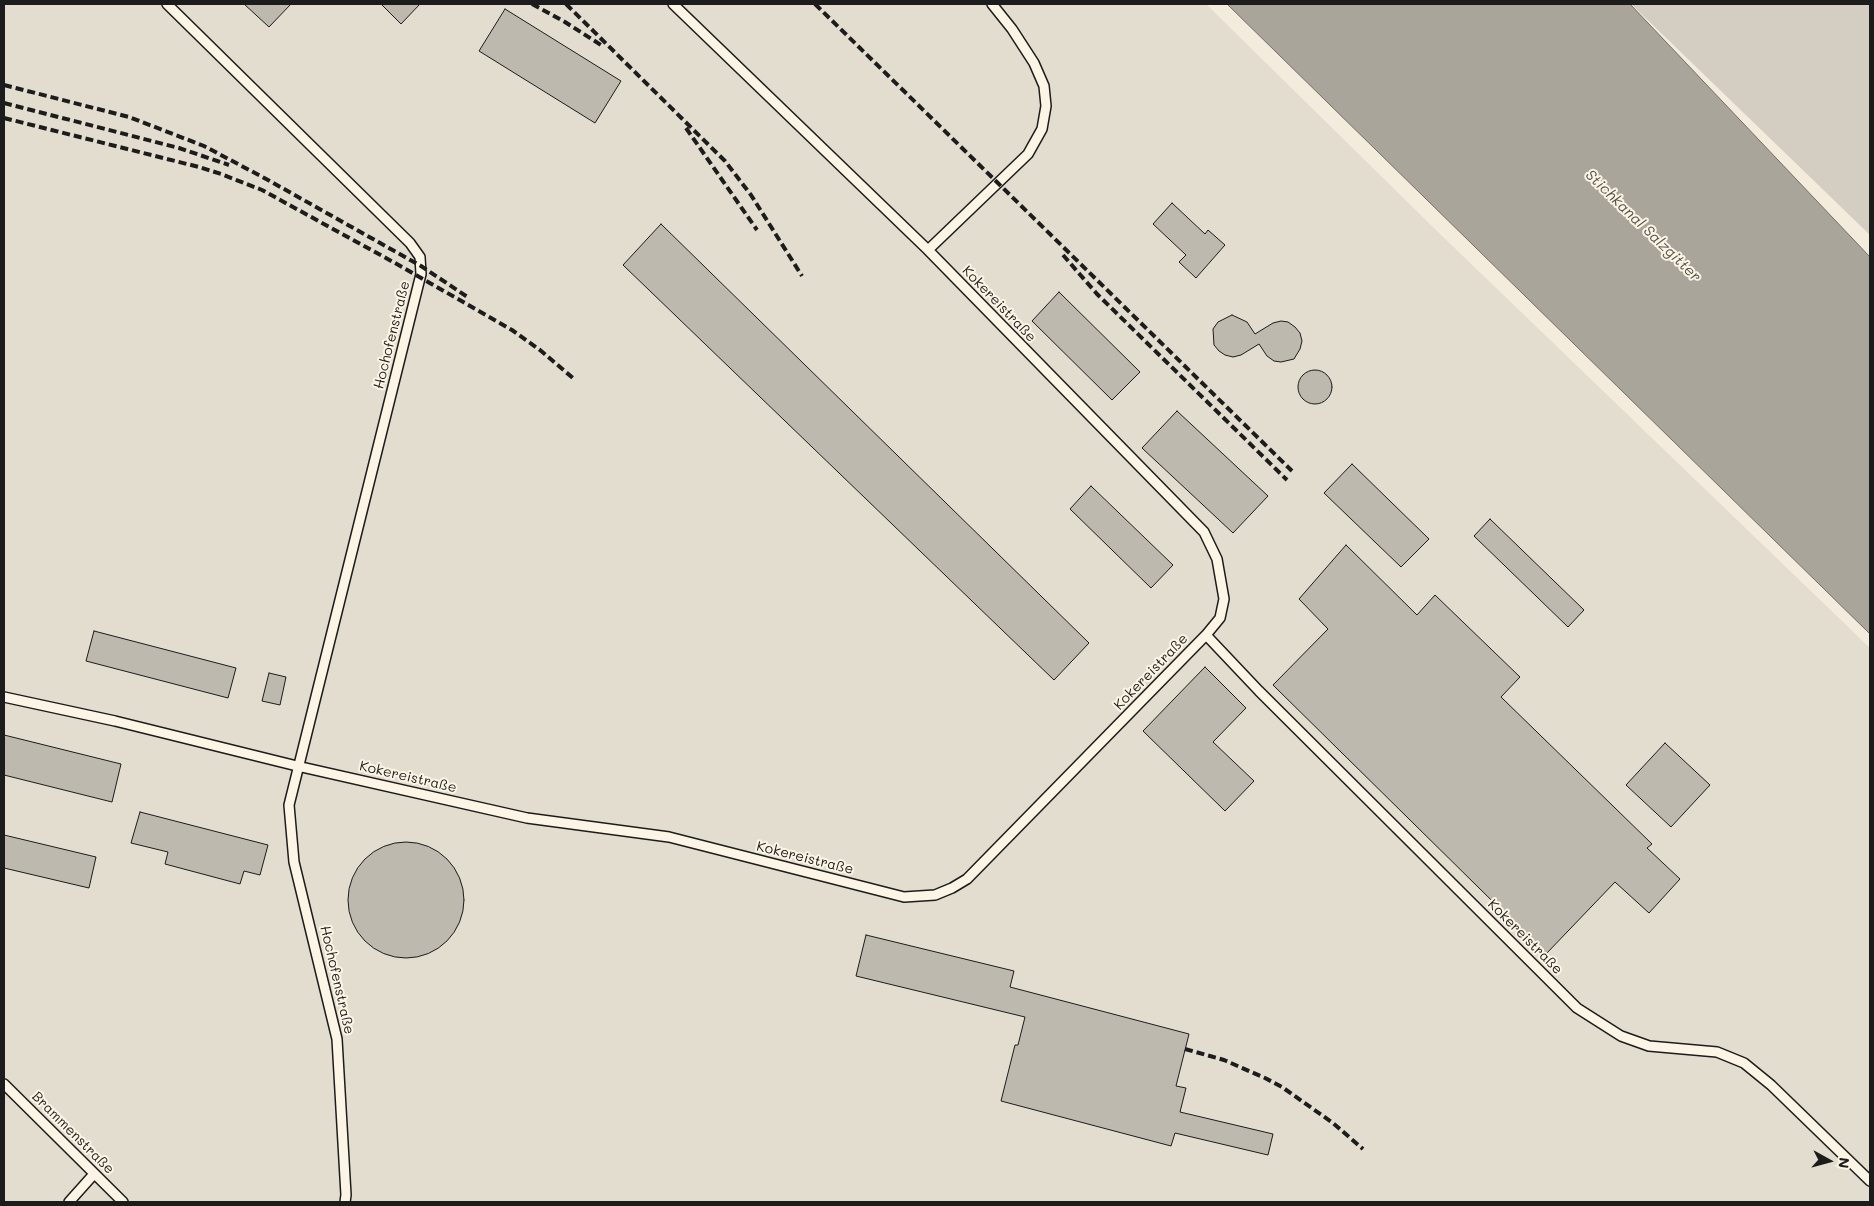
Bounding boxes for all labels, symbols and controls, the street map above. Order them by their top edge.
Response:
water label: Stichkanal Salzgitter [1581,166,1705,286]
street label: Kokereistraße [959,263,1039,345]
street label: Hochofenstraße [370,279,414,391]
street label: Kokereistraße [1111,631,1191,713]
street label: Kokereistraße [358,758,458,796]
street label: Kokereistraße [755,838,855,878]
street label: Kokereistraße [1484,896,1566,978]
street label: Hochofenstraße [316,924,358,1036]
street label: Brammenstraße [28,1088,118,1178]
north arrow [1804,1136,1854,1186]
text: N [1834,1156,1854,1169]

